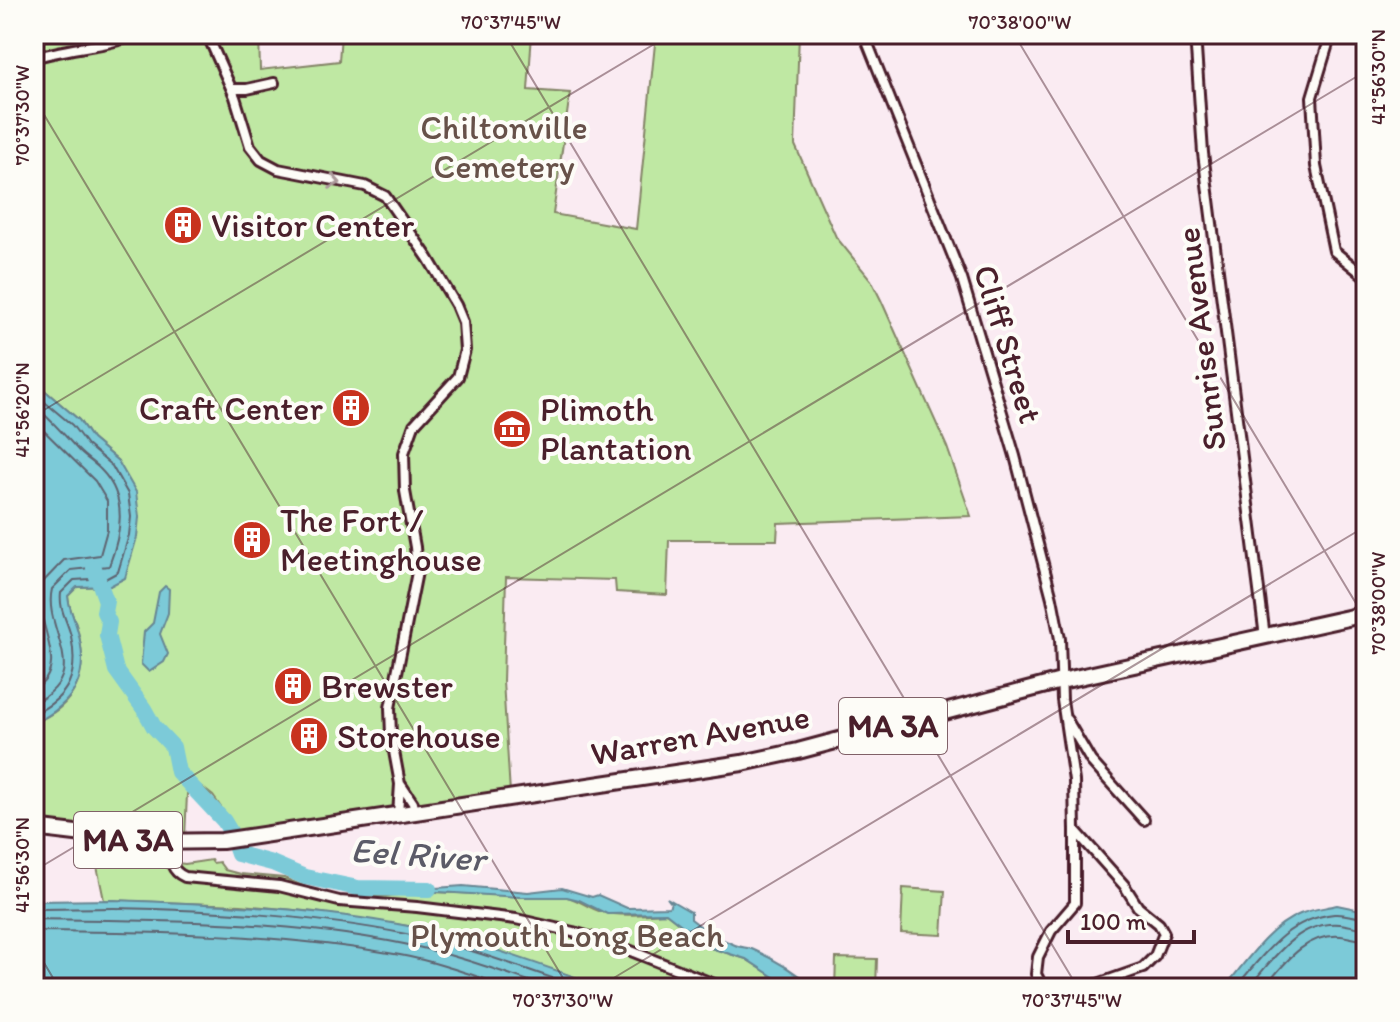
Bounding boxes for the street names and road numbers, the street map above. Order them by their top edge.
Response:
street label: Sunrise Avenue [1167,225,1235,453]
street label: Cliff Street [965,260,1051,428]
street label: Warren Avenue [587,696,813,774]
road number: MA 3A [839,698,947,754]
road number: MA 3A [74,812,182,868]

